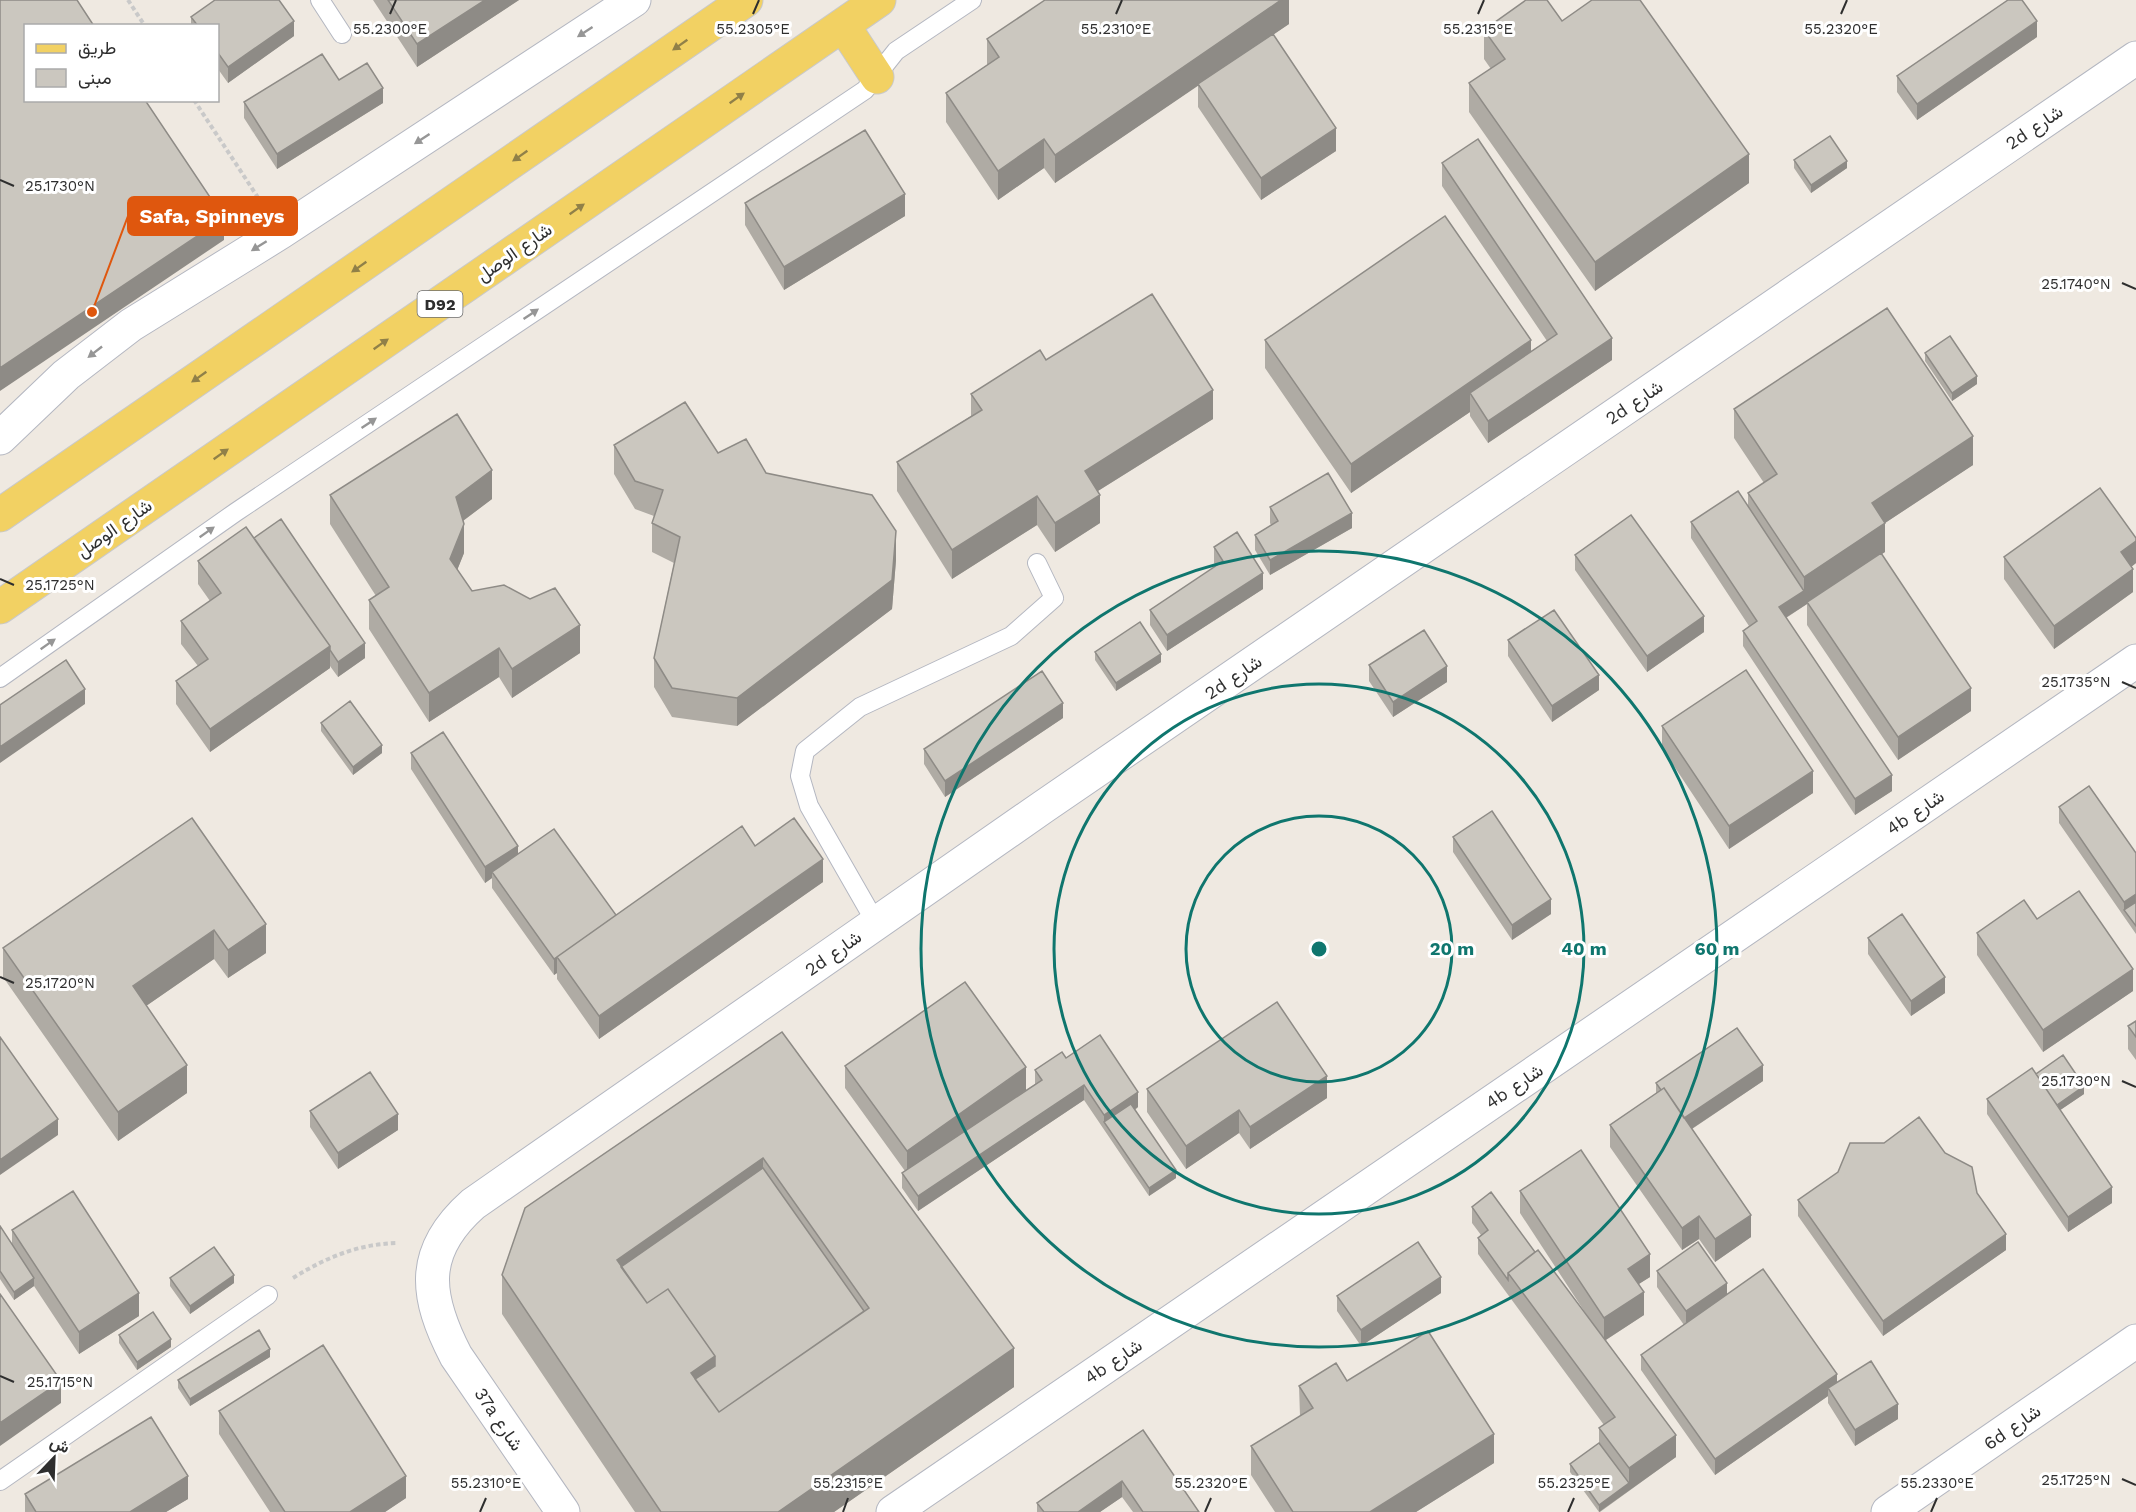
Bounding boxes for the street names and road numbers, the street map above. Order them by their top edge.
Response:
street label: 2d شارع [2002,100,2068,155]
street label: شارع الوصل [472,218,557,287]
road number: D92 [418,291,462,317]
street label: 2d شارع [1602,375,1668,430]
street label: شارع الوصل [72,494,157,563]
street label: 2d شارع [1201,650,1267,705]
street label: 4b شارع [1882,785,1949,840]
street label: 2d شارع [801,926,866,982]
street label: 4b شارع [1481,1059,1548,1114]
street label: 4b شارع [1080,1334,1147,1389]
street label: 37a شارع [469,1384,528,1456]
street label: 6d شارع [1980,1400,2046,1456]

